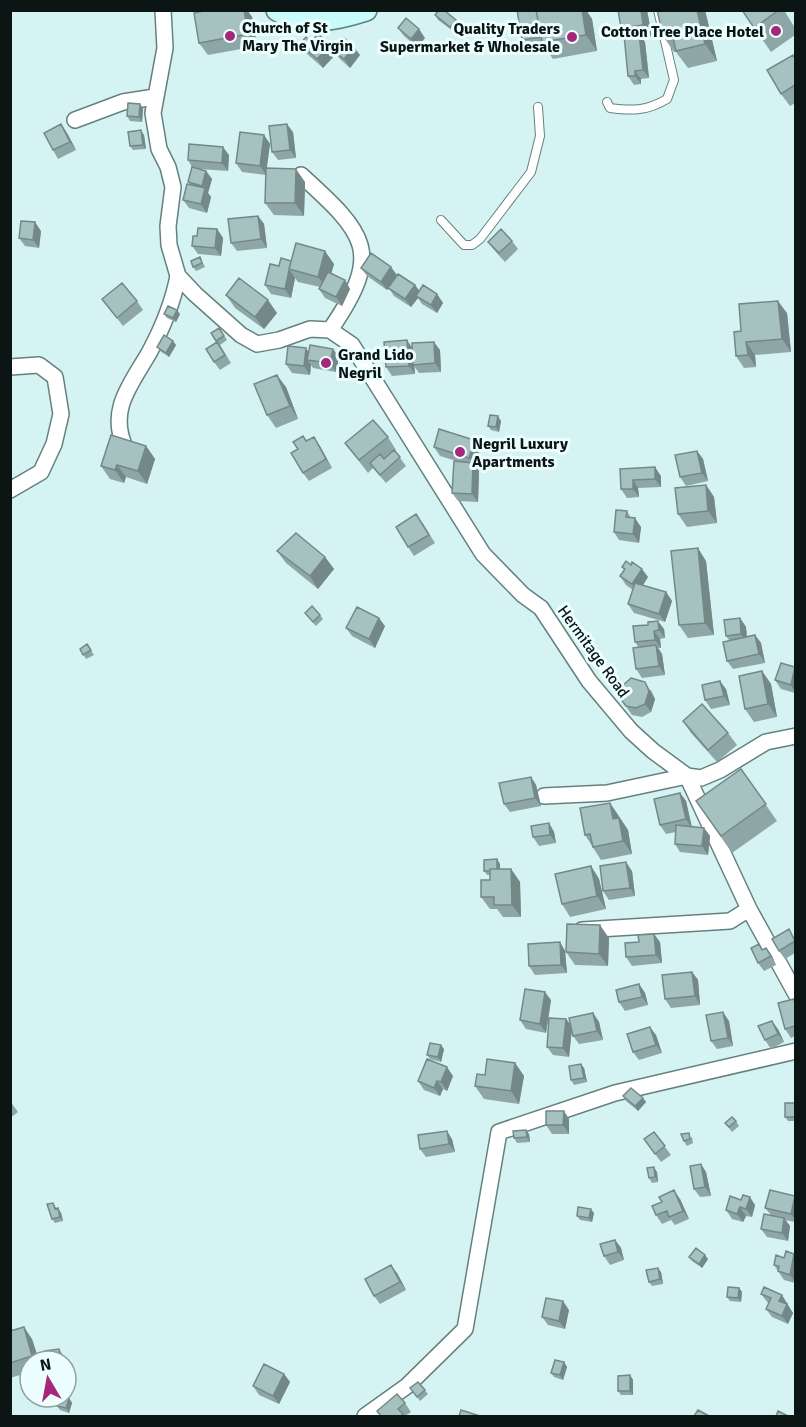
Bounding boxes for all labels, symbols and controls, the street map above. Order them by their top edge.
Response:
place label: Church of St Mary The Virgin [242,18,353,56]
place label: Quality Traders Supermarket & Wholesale [380,19,560,57]
place label: Cotton Tree Place Hotel [601,22,764,42]
marker: Cotton Tree Place Hotel [769,24,783,38]
marker: Church of St Mary The Virgin [223,29,237,43]
marker: Quality Traders Supermarket & Wholesale [565,30,579,44]
place label: Grand Lido Negril [338,345,414,383]
marker: Grand Lido Negril [319,356,333,370]
place label: Negril Luxury Apartments [472,434,568,472]
marker: Negril Luxury Apartments [453,445,467,459]
street label: Hermitage Road [553,601,633,702]
north arrow [18,1349,78,1409]
text: N [38,1354,53,1376]

